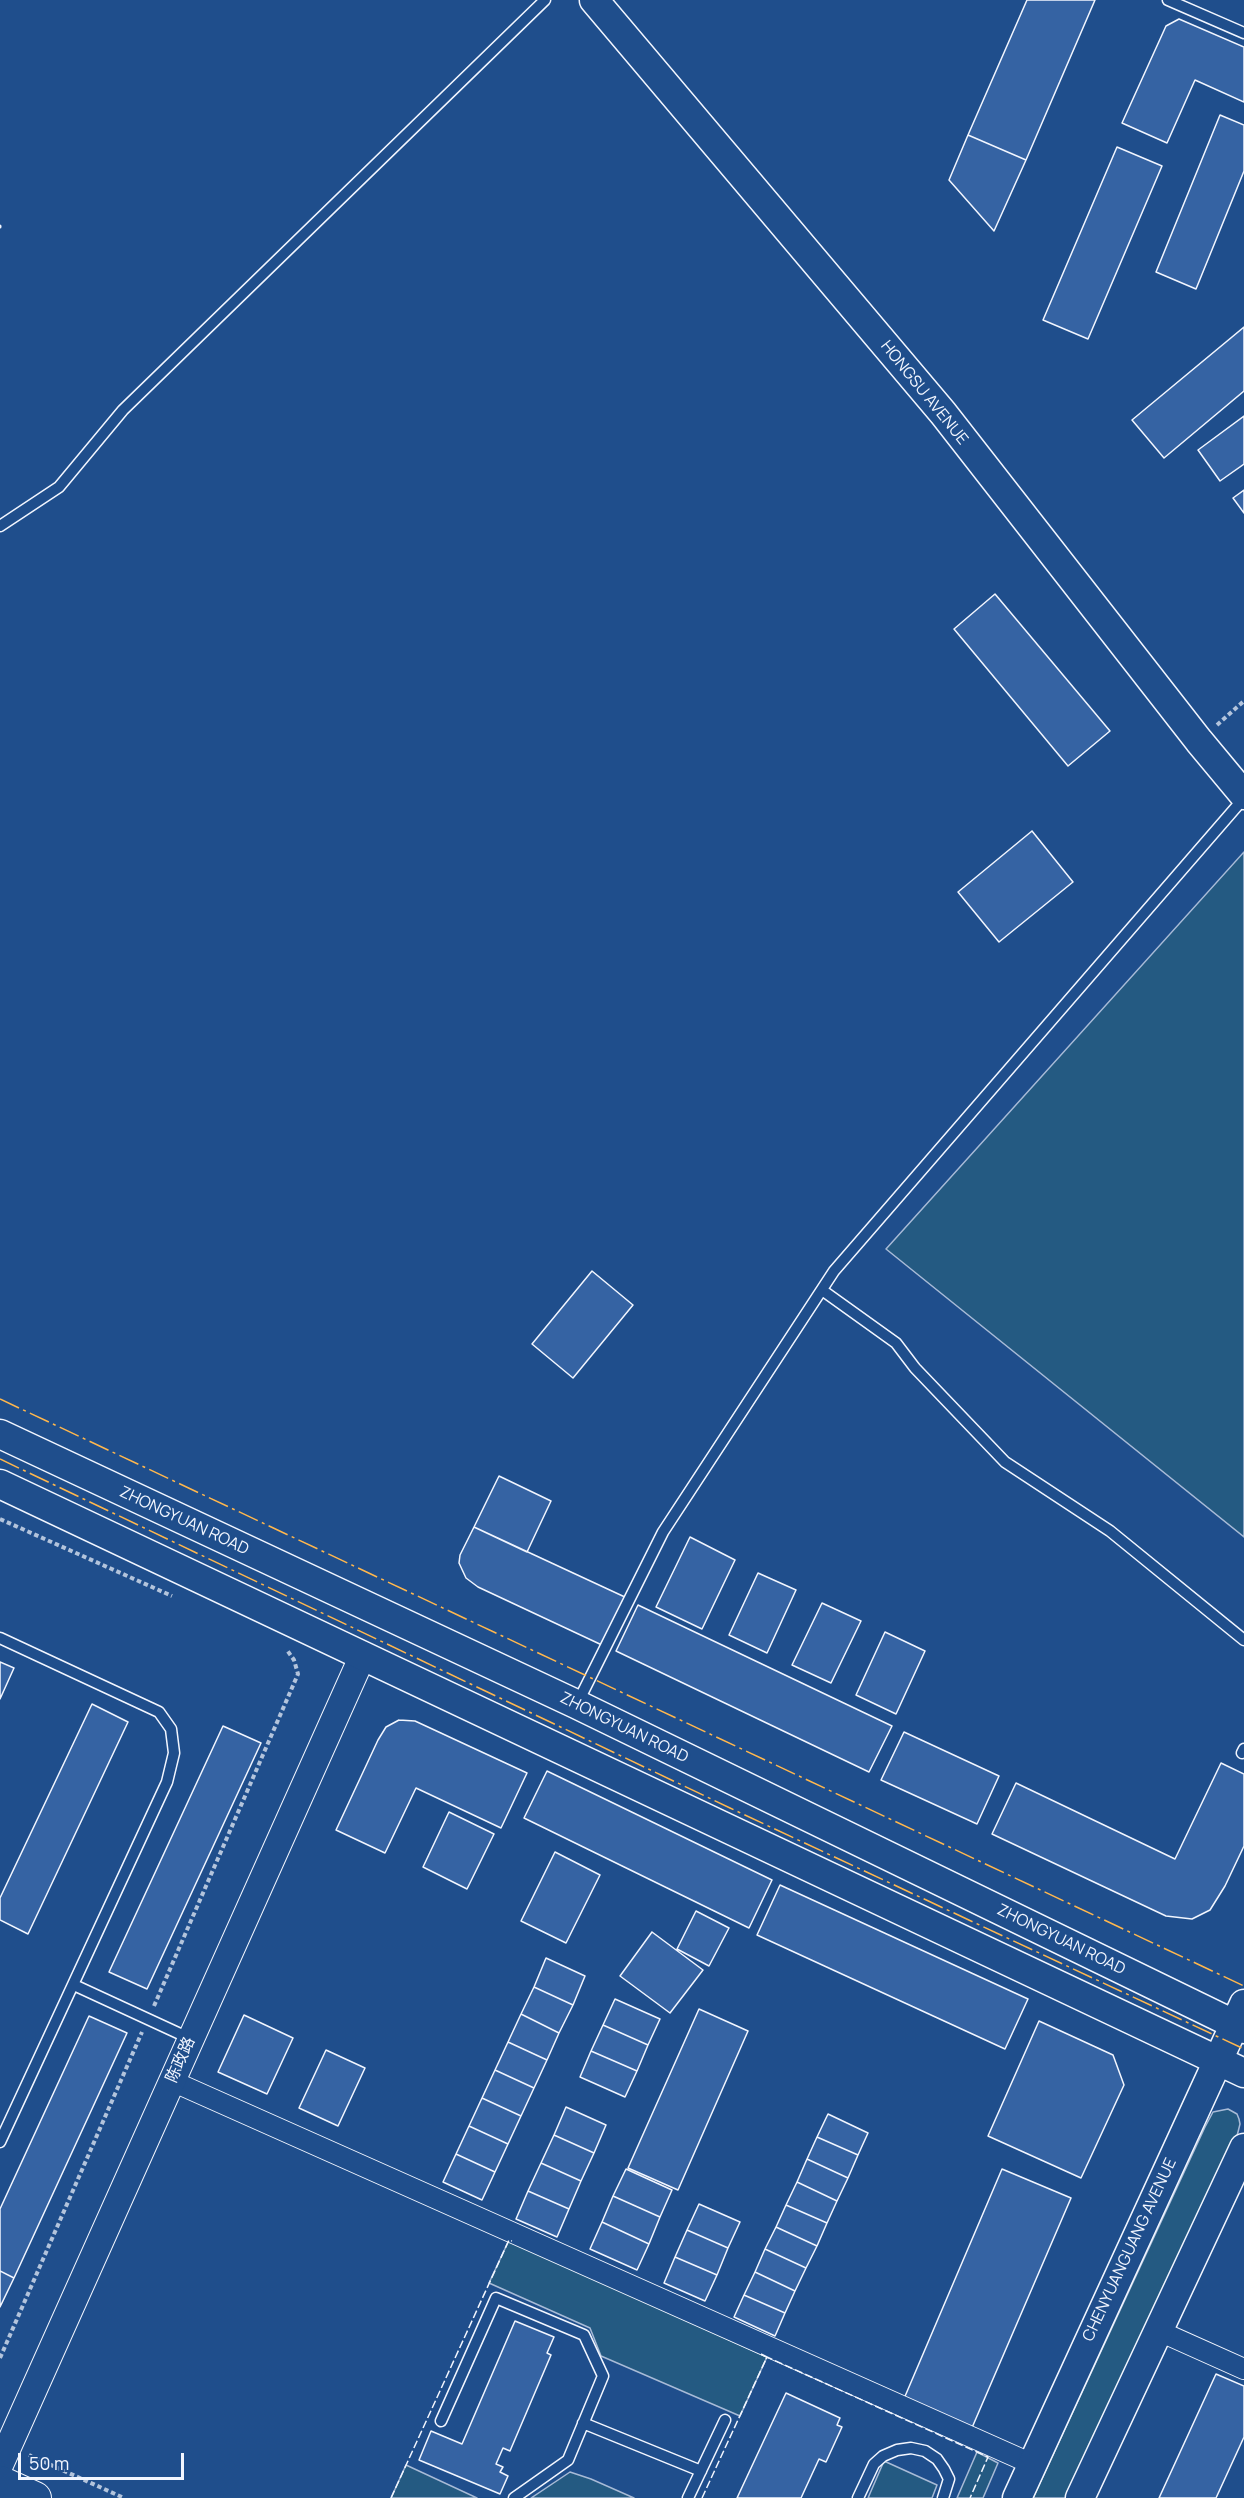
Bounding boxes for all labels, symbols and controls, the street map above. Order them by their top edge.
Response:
street label: HONGSU AVENUE [876,337,972,449]
street label: ZHONGYUAN ROAD [116,1483,252,1559]
street label: ZHONGYUAN ROAD [557,1689,691,1767]
street label: ZHONGYUAN ROAD [994,1901,1128,1979]
street label: 陈政路 [162,2034,200,2086]
street label: CHENYUANGUANG AVENUE [1079,2155,1181,2345]
scale bar [21,2441,188,2479]
text: 50 m [29,2451,69,2475]

